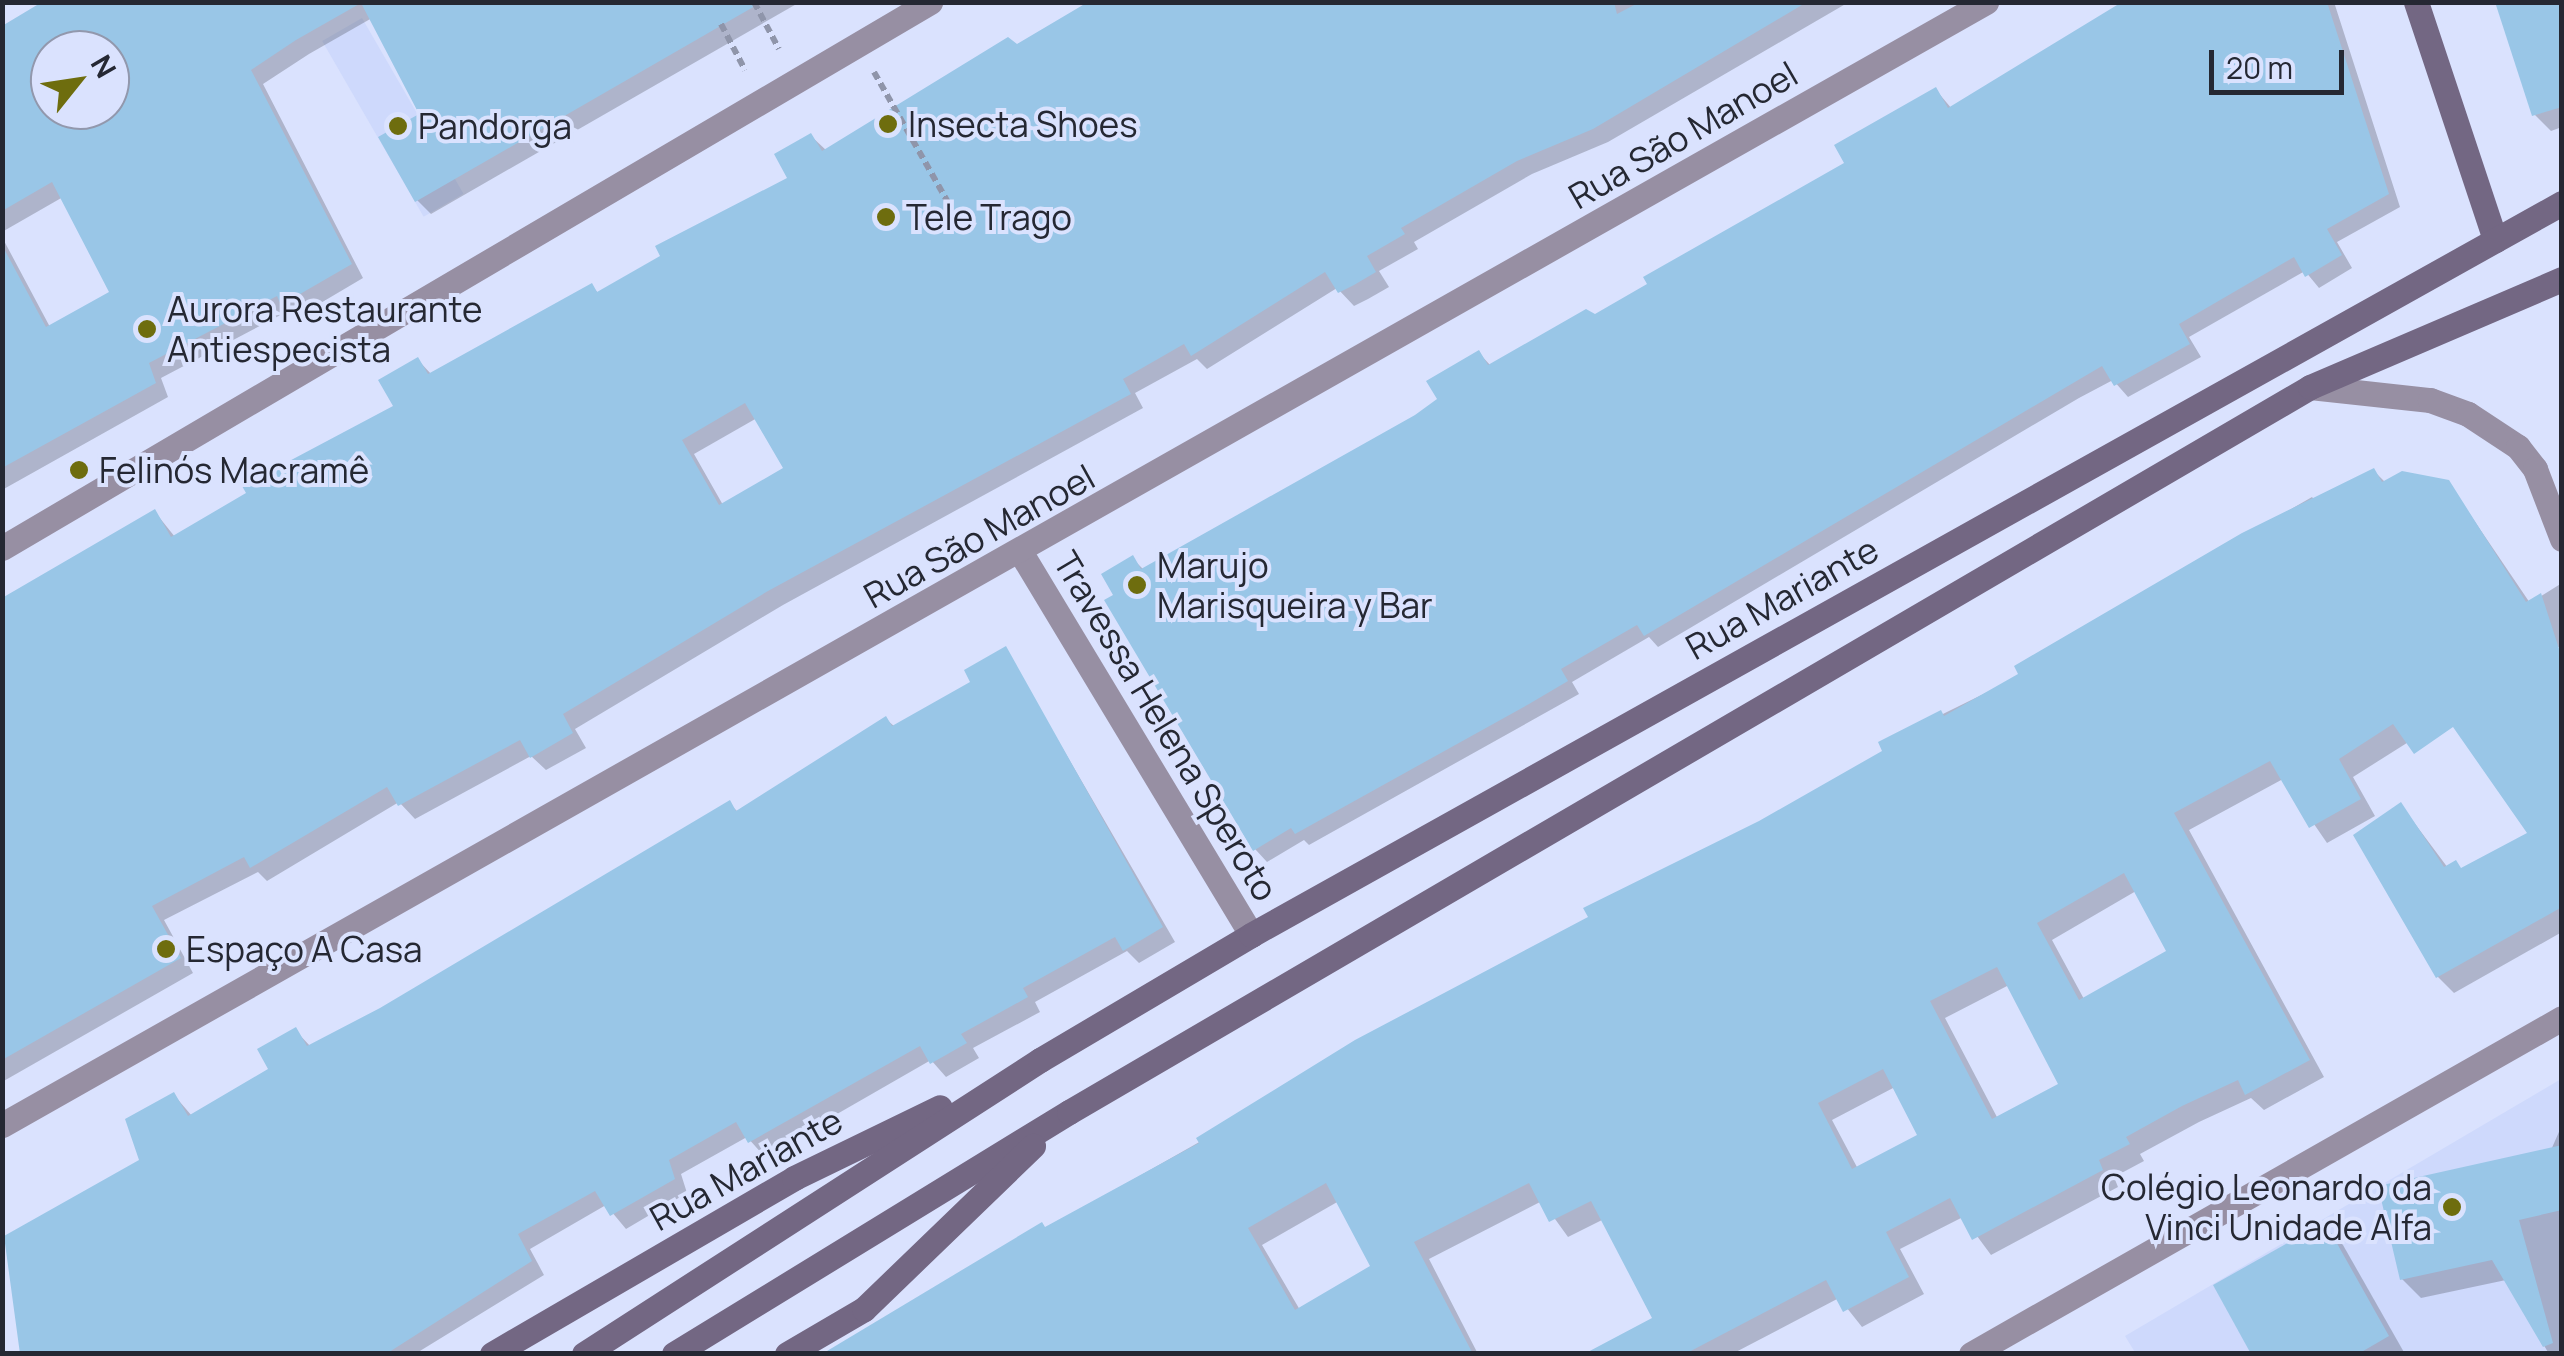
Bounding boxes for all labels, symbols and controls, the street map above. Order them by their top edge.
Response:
north arrow [30,30,130,130]
scale bar [2214,30,2349,92]
text: 20 m [2226,47,2293,88]
text: N [83,48,126,84]
street label: Rua São Manoel [1561,53,1805,217]
place label: Insecta Shoes [908,103,1138,145]
place label: Pandorga [418,105,572,147]
marker: Insecta Shoes [877,113,899,135]
marker: Pandorga [387,115,409,137]
place label: Tele Trago [906,196,1072,238]
marker: Tele Trago [875,206,897,228]
place label: Aurora Restaurante Antiespecista [167,288,482,370]
marker: Aurora Restaurante Antiespecista [136,318,158,340]
place label: Felinós Macramê [99,449,369,491]
street label: Rua São Manoel [856,455,1102,617]
marker: Felinós Macramê [68,459,90,481]
street label: Rua Mariante [1679,528,1885,668]
street label: Travessa Helena Speroto [1045,544,1287,908]
place label: Marujo Marisqueira y Bar [1157,544,1433,626]
marker: Marujo Marisqueira y Bar [1126,574,1148,596]
place label: Espaço A Casa [186,928,423,970]
marker: Espaço A Casa [155,938,177,960]
street label: Rua Mariante [643,1099,849,1239]
place label: Colégio Leonardo da Vinci Unidade Alfa [2101,1166,2432,1248]
marker: Colégio Leonardo da Vinci Unidade Alfa [2441,1196,2463,1218]

